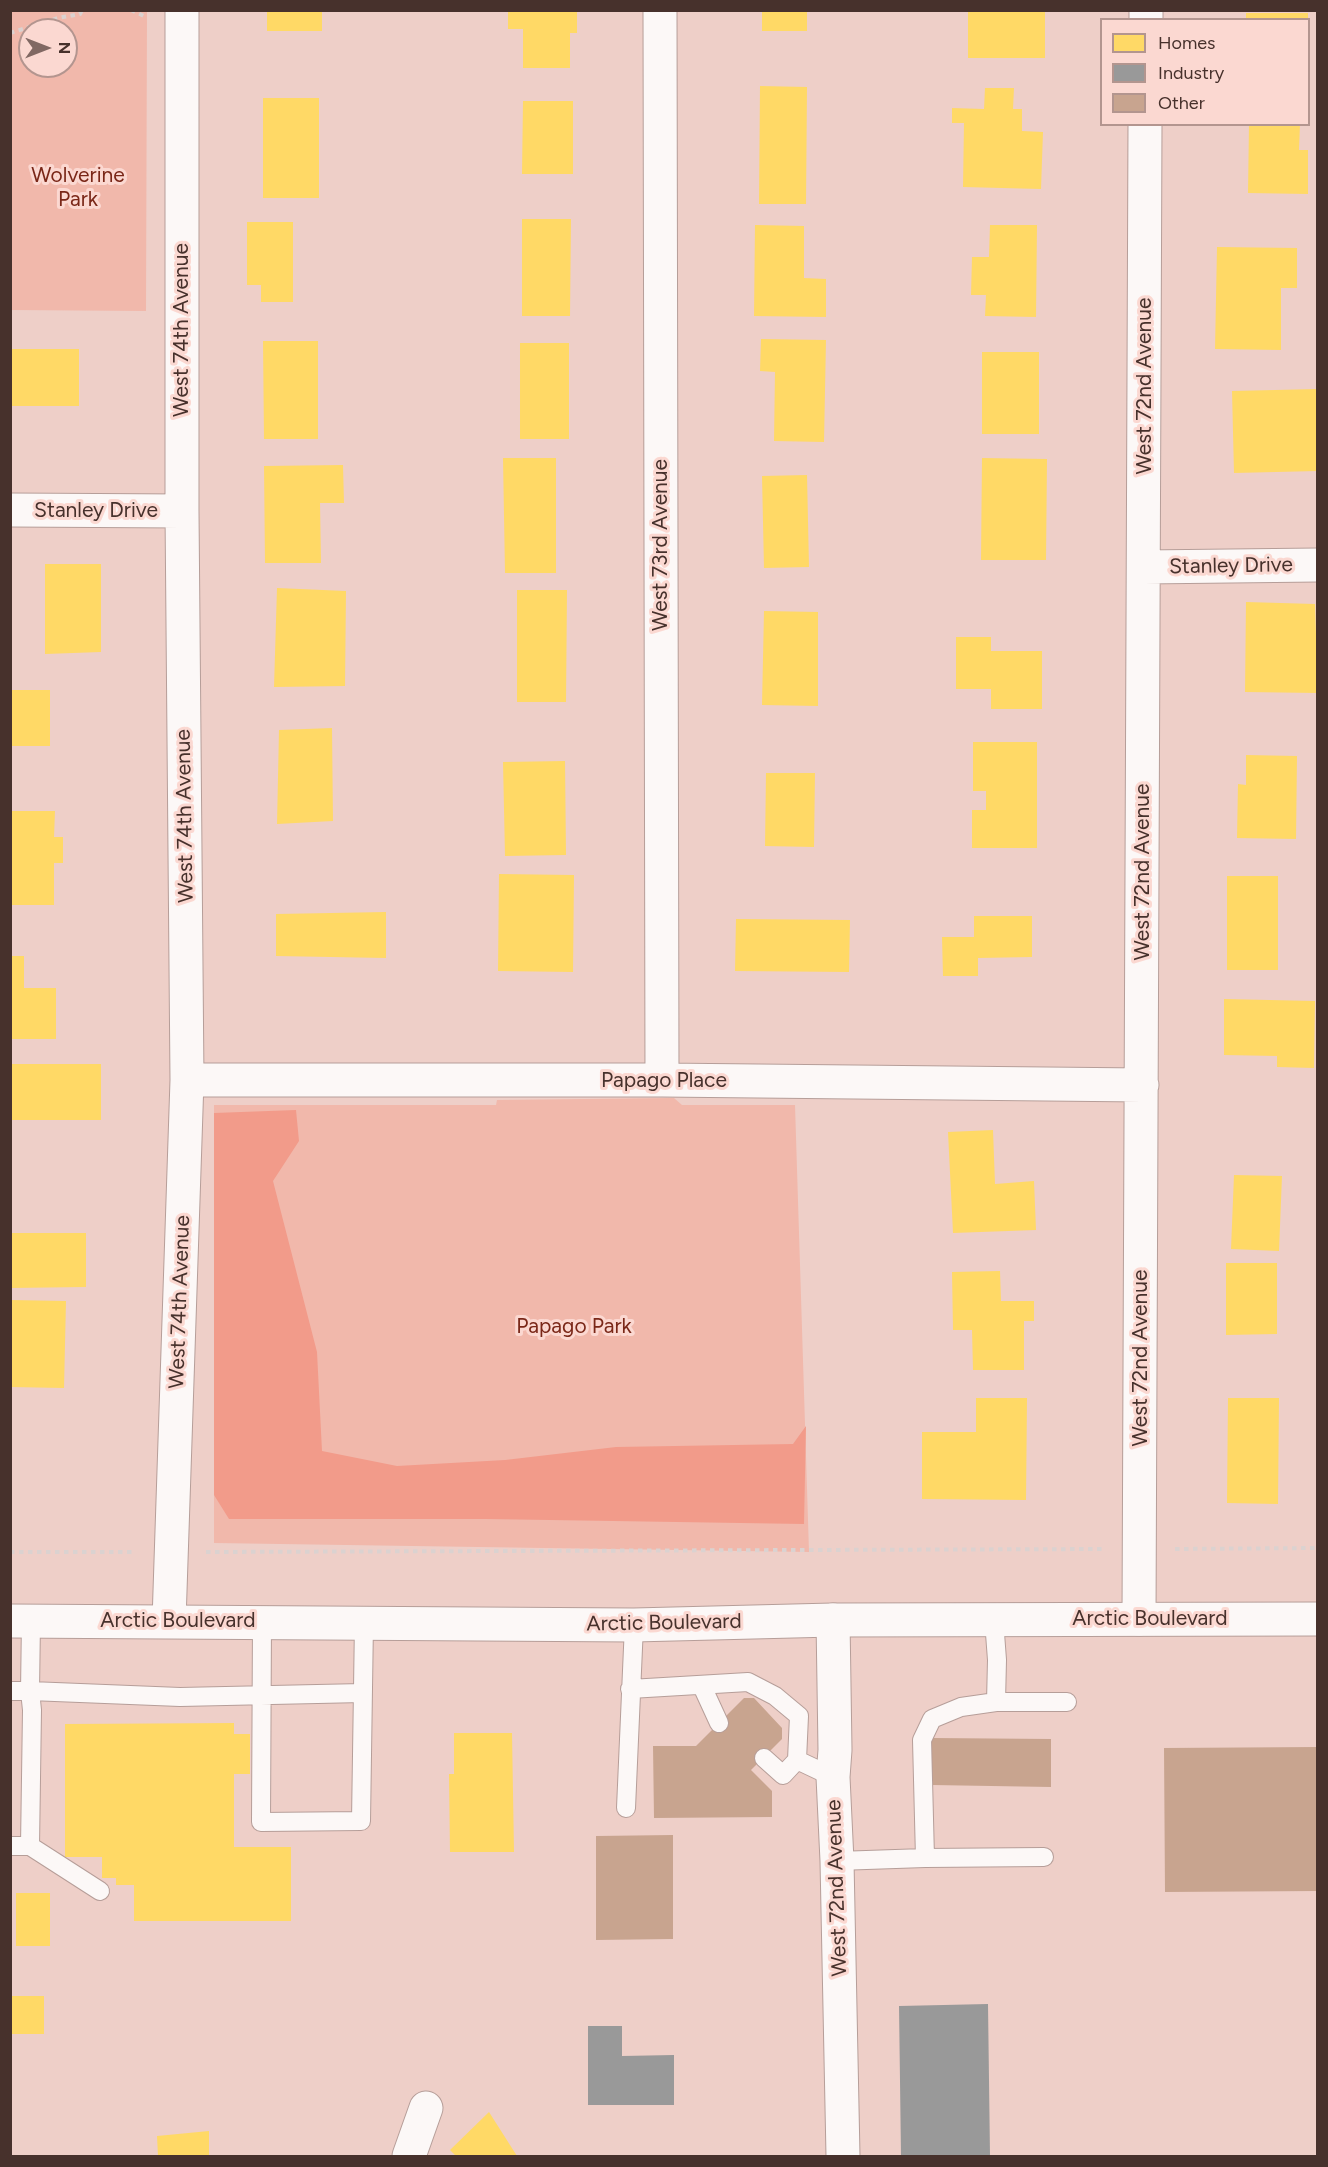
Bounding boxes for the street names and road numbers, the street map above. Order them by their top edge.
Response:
street label: West 74th Avenue [169,243,195,417]
street label: West 72nd Avenue [1132,298,1158,474]
street label: West 73rd Avenue [648,459,674,631]
street label: Stanley Drive [34,498,158,524]
street label: Stanley Drive [1169,552,1293,580]
street label: West 74th Avenue [171,729,199,903]
street label: West 72nd Avenue [1130,784,1156,960]
street label: Papago Place [601,1068,727,1094]
street label: West 74th Avenue [164,1215,196,1389]
street label: West 72nd Avenue [1128,1270,1154,1446]
street label: Arctic Boulevard [1072,1606,1228,1632]
street label: Arctic Boulevard [100,1608,256,1634]
street label: Arctic Boulevard [586,1609,742,1637]
street label: West 72nd Avenue [821,1799,853,1977]

